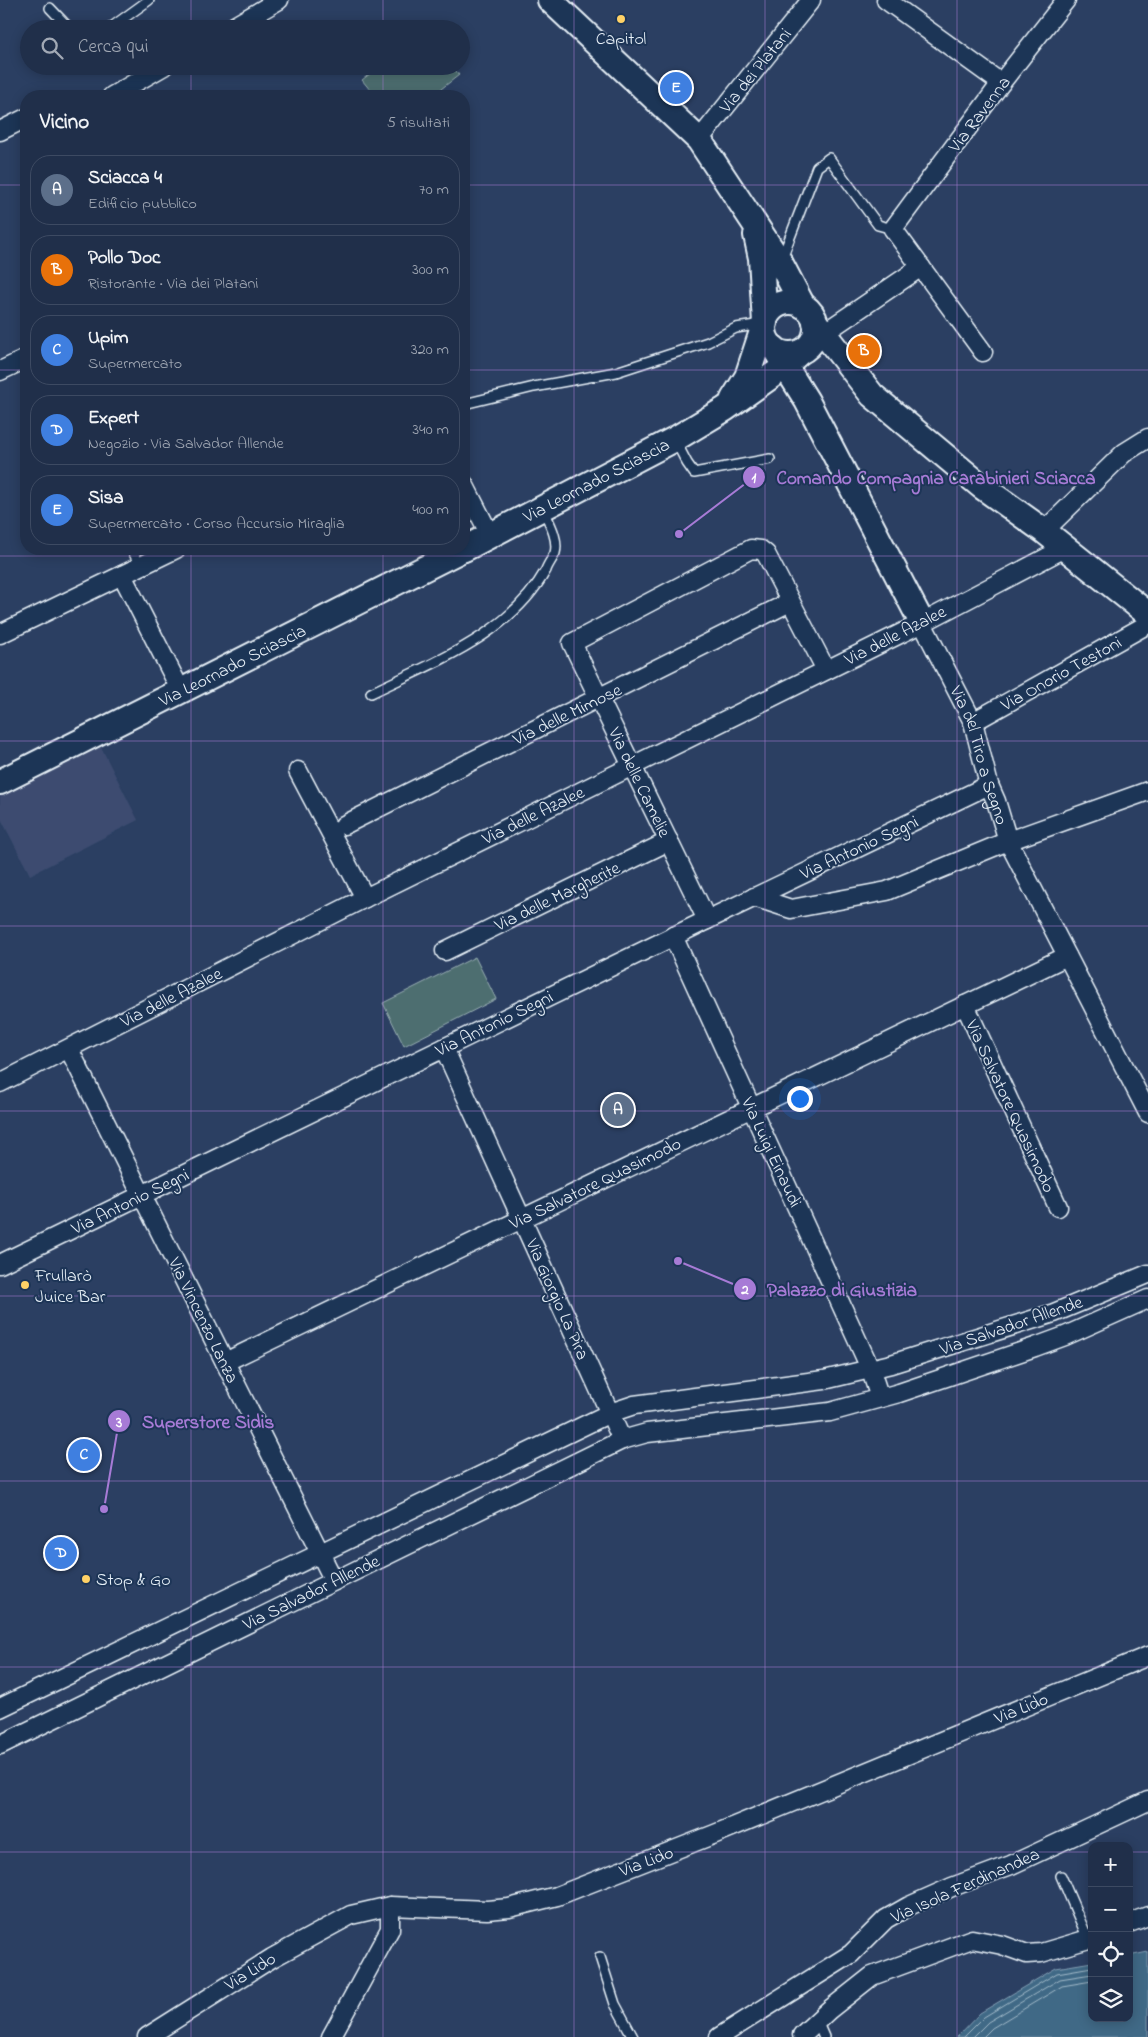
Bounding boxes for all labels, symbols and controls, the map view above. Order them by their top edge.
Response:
marker: Capitol [615,13,627,25]
search box [20,20,470,75]
street label: Via dei Platani [714,23,799,120]
place label: Capitol [596,27,646,53]
icon: search [38,34,66,62]
text: Cerca qui [78,34,148,61]
pin: E [660,69,692,107]
street label: Via Ravenna [943,72,1018,160]
text: Vicino [40,108,89,138]
text: 5 risultati [387,111,450,135]
text: Sciacca 4 [88,165,162,192]
text: A [52,178,62,202]
text: 70 m [419,178,449,202]
text: Edificio pubblico [88,192,197,216]
text: Pollo Doc [88,245,160,272]
text: B [52,258,62,282]
text: 300 m [412,258,449,282]
text: Ristorante · Via dei Platani [88,272,258,296]
text: Upim [88,325,129,352]
pin: B [848,332,880,370]
text: C [53,338,61,362]
text: 320 m [411,338,449,362]
text: Supermercato [88,352,182,376]
text: Expert [88,405,139,432]
text: D [51,418,63,442]
text: 340 m [412,418,449,442]
text: Negozio · Via Salvador Allende [88,432,284,456]
street label: Via Leornado Sciascia [518,433,675,531]
callout: Comando Compagnia Carabinieri Sciacca [741,460,1106,494]
text: Comando Compagnia Carabinieri Sciacca [776,466,1096,495]
text: 1 [752,467,757,489]
text: Sisa [88,485,124,512]
text: E [52,498,62,522]
text: 400 m [412,498,449,522]
text: Supermercato · Corso Accursio Miraglia [88,512,345,536]
street label: Via delle Azalee [840,600,952,674]
street label: Via Leornado Sciascia [154,619,311,715]
street label: Via Onorio Testoni [996,631,1127,719]
street label: Via delle Mimose [508,678,628,754]
street label: Via del Tiro a Segno [941,681,1013,828]
street label: Via delle Camelie [600,723,677,843]
street label: Via delle Azalee [477,780,590,853]
street label: Via Antonio Segni [795,810,924,889]
street label: Via delle Margherite [490,856,626,941]
street label: Via delle Azalee [116,962,228,1036]
street label: Via Antonio Segni [431,985,559,1066]
street label: Via Salvatore Quasimodo [957,1015,1061,1198]
your location [787,1086,813,1112]
pin: A [602,1091,634,1129]
street label: Via Luigi Einaudi [732,1092,807,1213]
street label: Via Salvatore Quasimodo [505,1132,686,1238]
street label: Via Antonio Segni [67,1163,195,1244]
street label: Via Giorgio La Pira [516,1234,595,1365]
street label: Via Vincenzo Lanza [160,1253,244,1388]
place label: Frullarò Juice Bar [34,1264,106,1311]
callout: Palazzo di Giustizia [732,1272,928,1306]
text: Palazzo di Giustizia [767,1278,917,1305]
marker: Frullarò Juice Bar [19,1279,31,1291]
text: 2 [740,1279,749,1301]
street label: Via Salvador Allende [936,1290,1087,1364]
callout: Superstore Sidis [107,1404,284,1438]
text: Superstore Sidis [142,1410,274,1437]
text: 3 [115,1412,122,1434]
pin: C [68,1436,100,1474]
pin: D [45,1534,77,1572]
street label: Via Salvador Allende [238,1549,386,1639]
place label: Stop & Go [96,1568,171,1594]
marker: Stop & Go [80,1573,92,1585]
street label: Via Lido [990,1687,1053,1733]
street label: Via Lido [615,1841,678,1885]
street label: Via Isola Ferdinandea [886,1842,1044,1932]
map controls [1088,1842,1133,2022]
button: + [1088,1842,1133,1887]
button: − [1088,1887,1133,1932]
button: locate [1088,1932,1133,1977]
street label: Via Lido [219,1947,282,1999]
button: layers [1088,1977,1133,2022]

